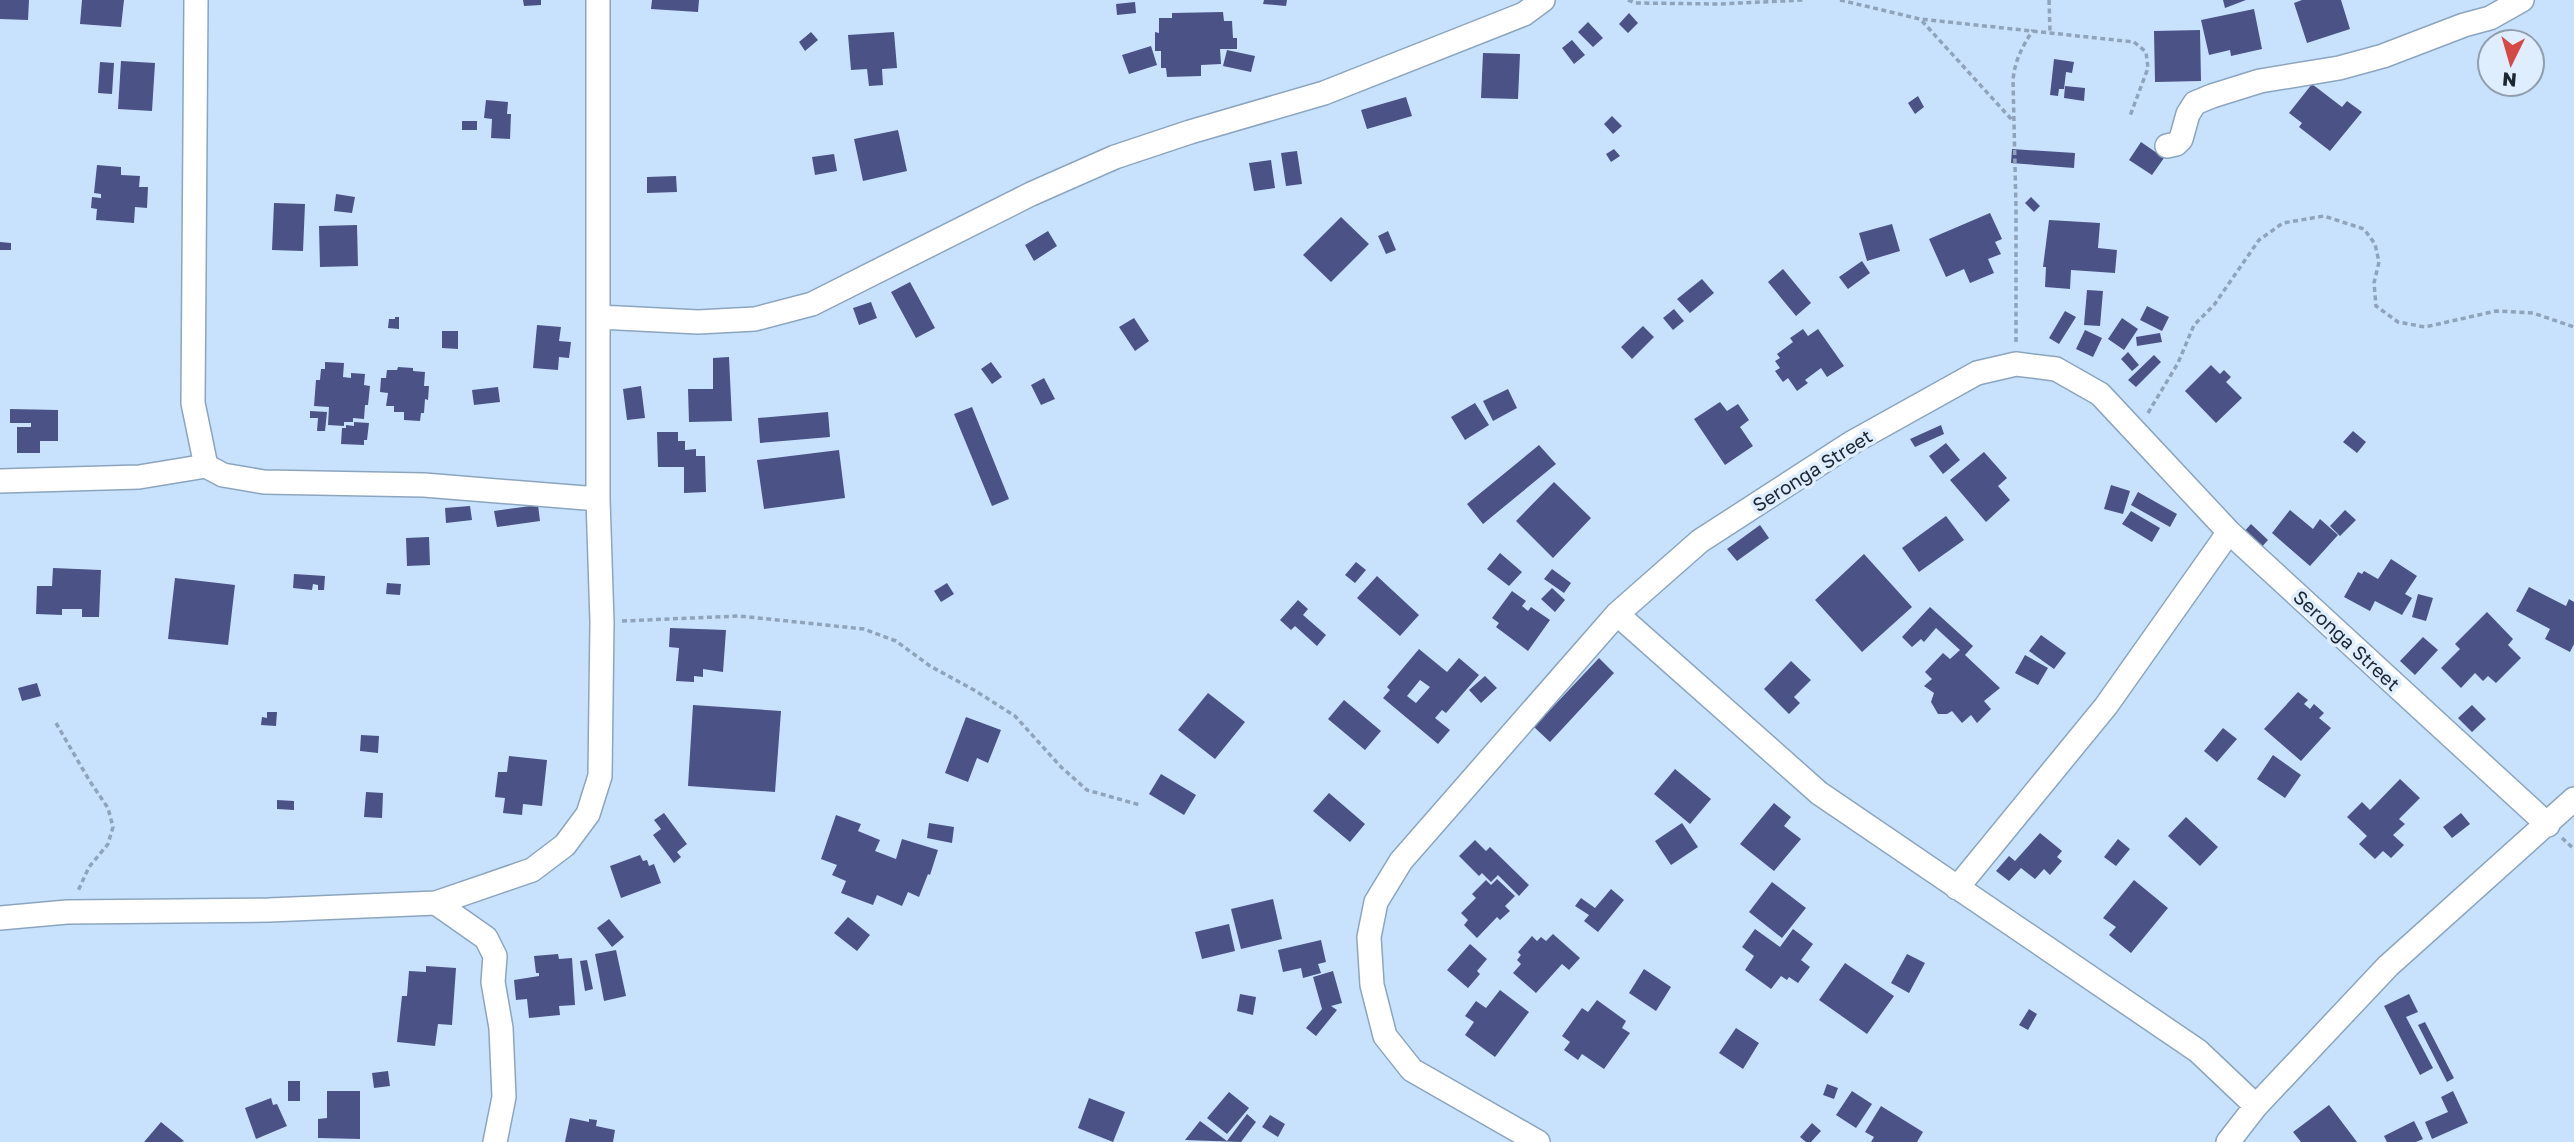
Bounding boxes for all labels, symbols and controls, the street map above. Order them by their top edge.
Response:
north arrow [2476,28,2546,98]
text: N [2501,68,2518,93]
street label: Seronga Street [1748,424,1876,516]
street label: Seronga Street [2289,585,2405,695]

